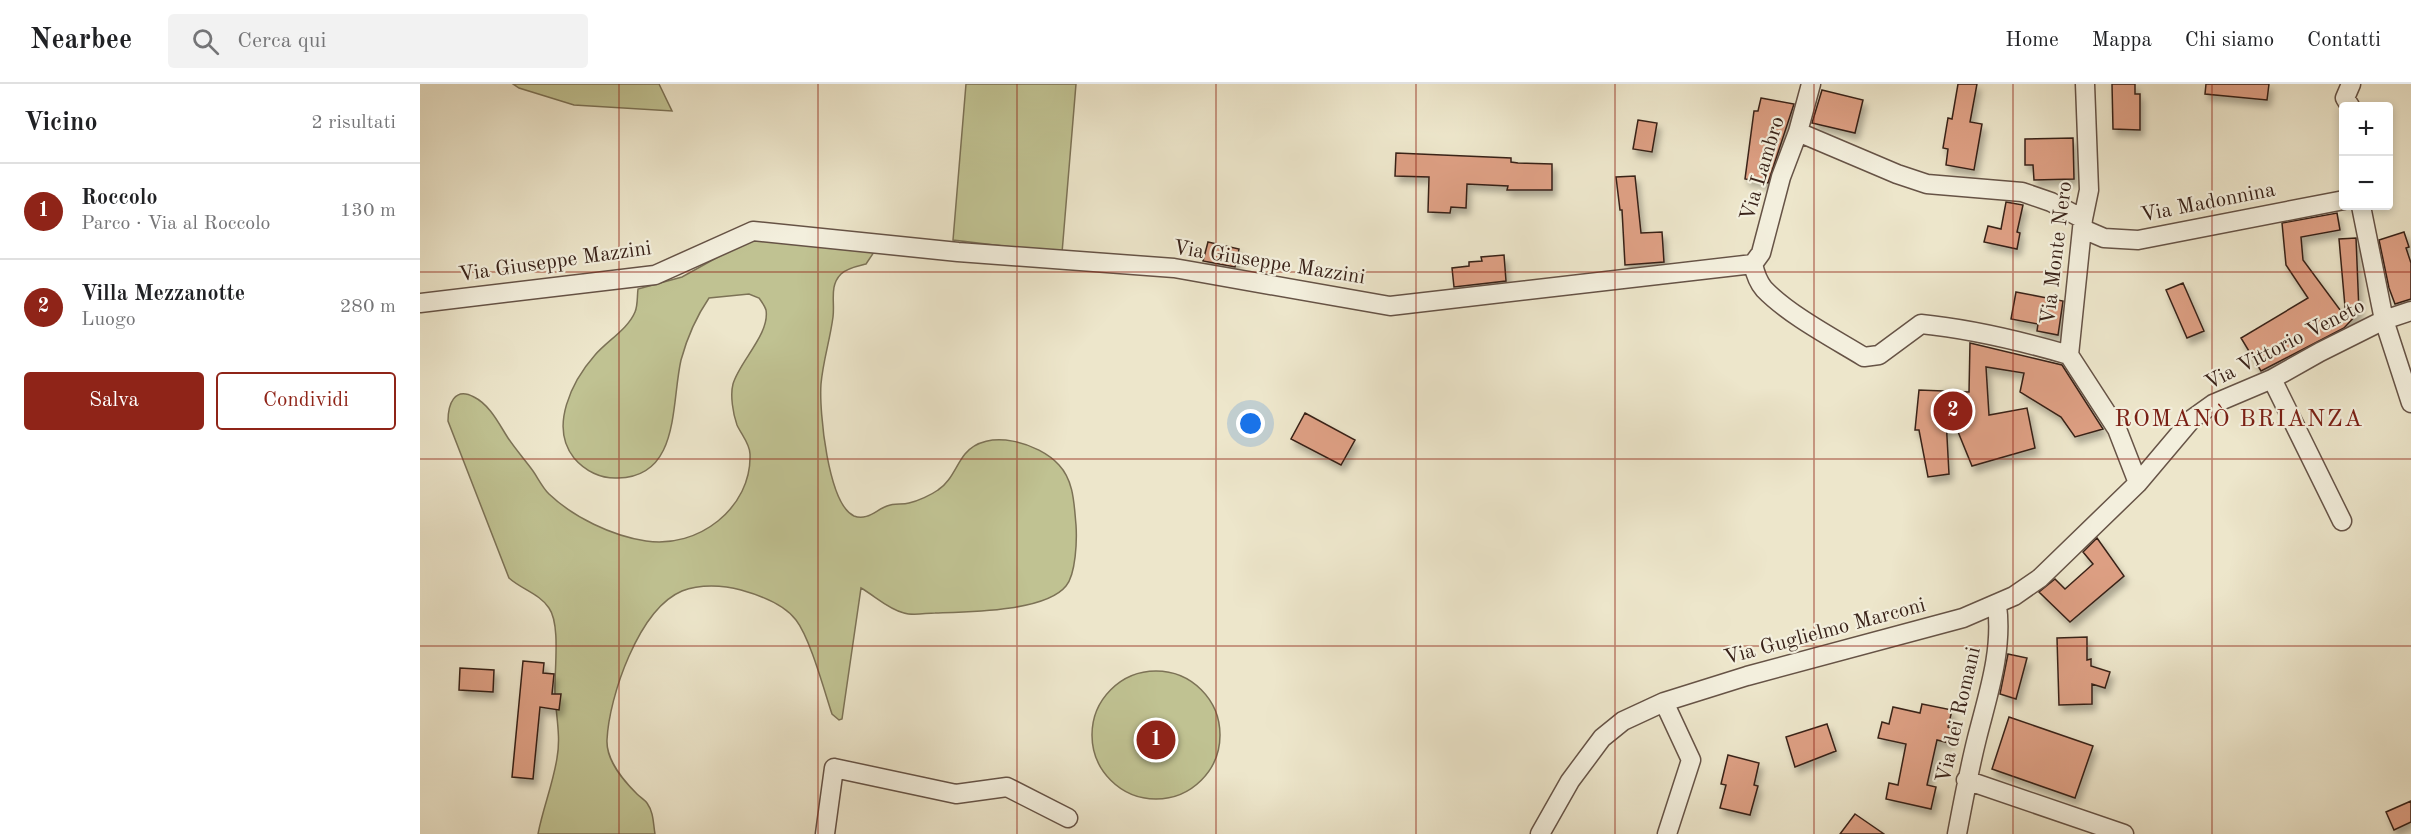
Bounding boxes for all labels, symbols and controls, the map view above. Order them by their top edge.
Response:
search box [168,14,588,68]
icon: search [189,25,222,58]
text: Nearbee [30,27,132,55]
text: Cerca qui [237,30,326,52]
text: Home [2005,30,2059,51]
text: Mappa [2092,30,2152,51]
text: Chi siamo [2185,30,2274,51]
text: Contatti [2307,30,2381,51]
map controls [2339,102,2393,210]
button: + [2339,102,2393,156]
text: Vicino [24,110,98,136]
text: 2 risultati [311,113,396,133]
street label: Via Lambro [1737,114,1789,224]
button: − [2339,156,2393,210]
street label: Via Monte Nero [2038,180,2076,326]
street label: Via Madonnina [2139,180,2277,226]
text: Roccolo [81,187,158,209]
text: 1 [38,201,49,221]
text: 130 m [340,201,396,221]
text: Parco · Via al Roccolo [81,214,270,234]
street label: Via Giuseppe Mazzini [1171,237,1367,289]
street label: Via Giuseppe Mazzini [457,238,653,286]
text: Villa Mezzanotte [81,283,245,305]
street label: Via Vittorio Veneto [2202,296,2368,394]
text: 2 [38,297,49,317]
text: 280 m [340,297,396,317]
text: Luogo [81,310,136,330]
button: Salva [24,372,204,430]
button: Condividi [216,372,396,430]
pin: 2 [1934,388,1972,434]
district label: ROMANÒ BRIANZA [2114,403,2364,432]
your location [1236,409,1265,438]
street label: Via Guglielmo Marconi [1722,595,1928,669]
street label: Via dei Romani [1933,645,1985,785]
pin: 1 [1136,718,1176,762]

